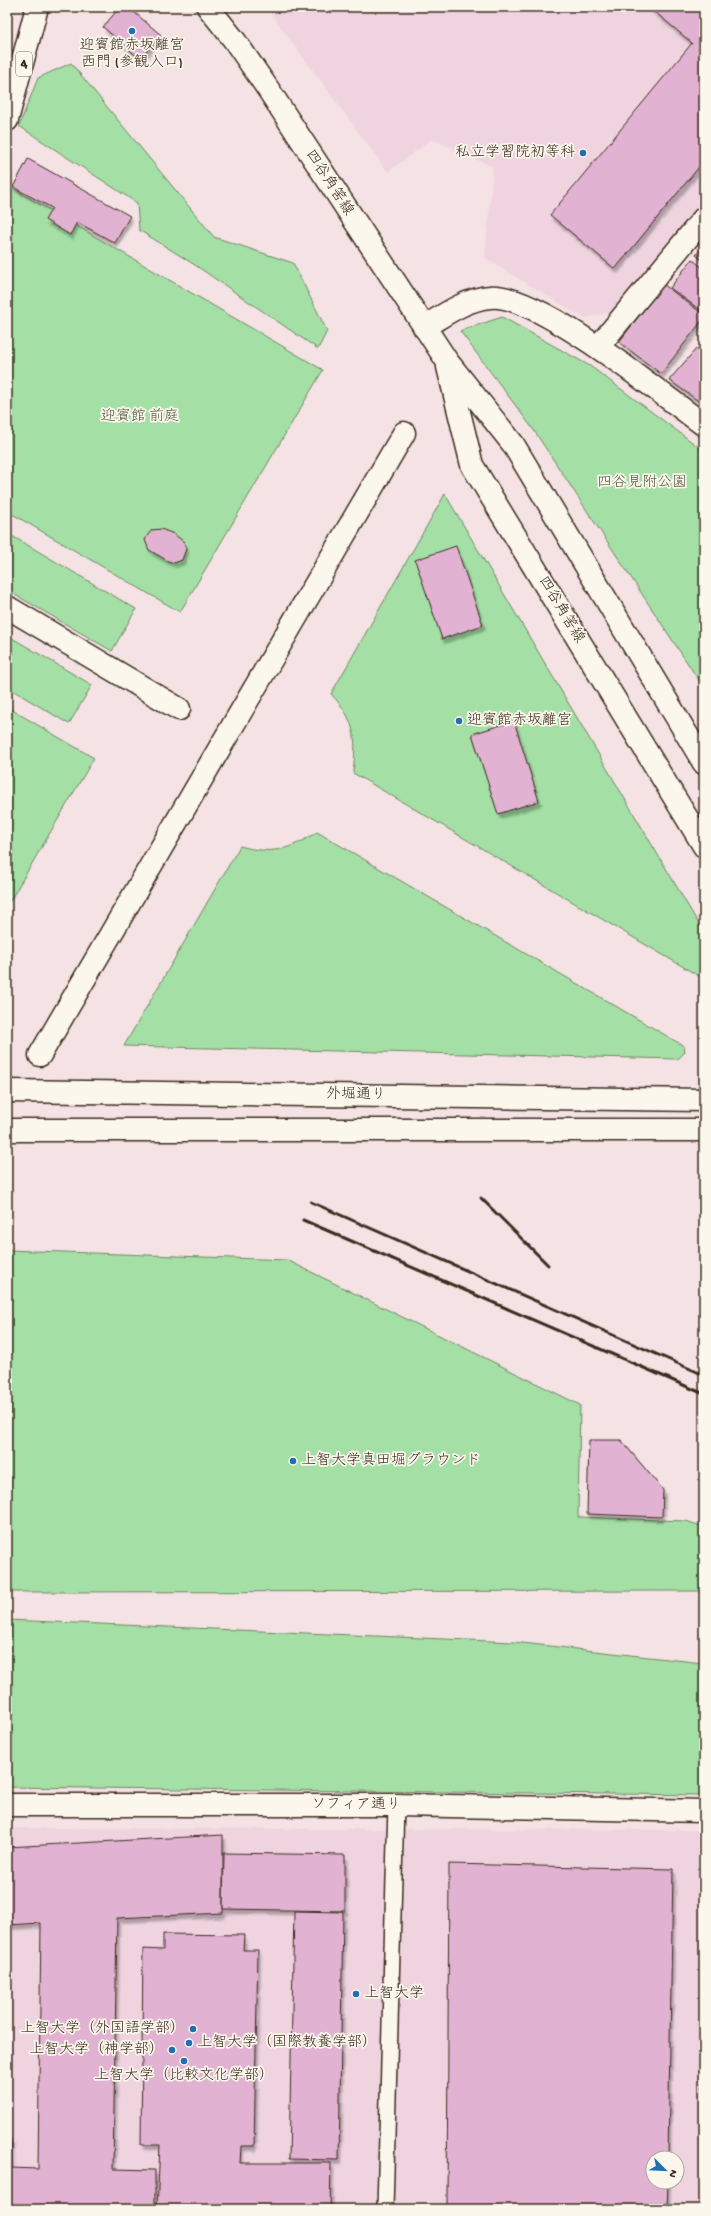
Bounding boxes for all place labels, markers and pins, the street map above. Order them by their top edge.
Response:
marker: 迎賓館赤坂離宮 西門 (参観入口) [127,26,137,36]
place label: 迎賓館赤坂離宮 西門 (参観入口) [79,36,185,72]
place label: 私立学習院初等科 [455,143,575,162]
marker: 私立学習院初等科 [578,148,588,158]
place label: 迎賓館赤坂離宮 [467,711,572,730]
marker: 迎賓館赤坂離宮 [454,716,464,726]
place label: 上智大学真田堀グラウンド [301,1451,481,1470]
marker: 上智大学真田堀グラウンド [288,1456,298,1466]
place label: 上智大学 [364,1985,424,2003]
marker: 上智大学 [351,1989,361,1999]
place label: 上智大学（外国語学部） [20,2019,185,2038]
marker: 上智大学（外国語学部） [188,2024,198,2034]
place label: 上智大学（国際教養学部） [197,2033,377,2052]
marker: 上智大学（国際教養学部） [184,2038,194,2048]
place label: 上智大学（神学部） [29,2040,164,2059]
marker: 上智大学（神学部） [167,2045,177,2055]
marker: 上智大学（比較文化学部） [179,2056,189,2066]
place label: 上智大学（比較文化学部） [94,2066,274,2085]

